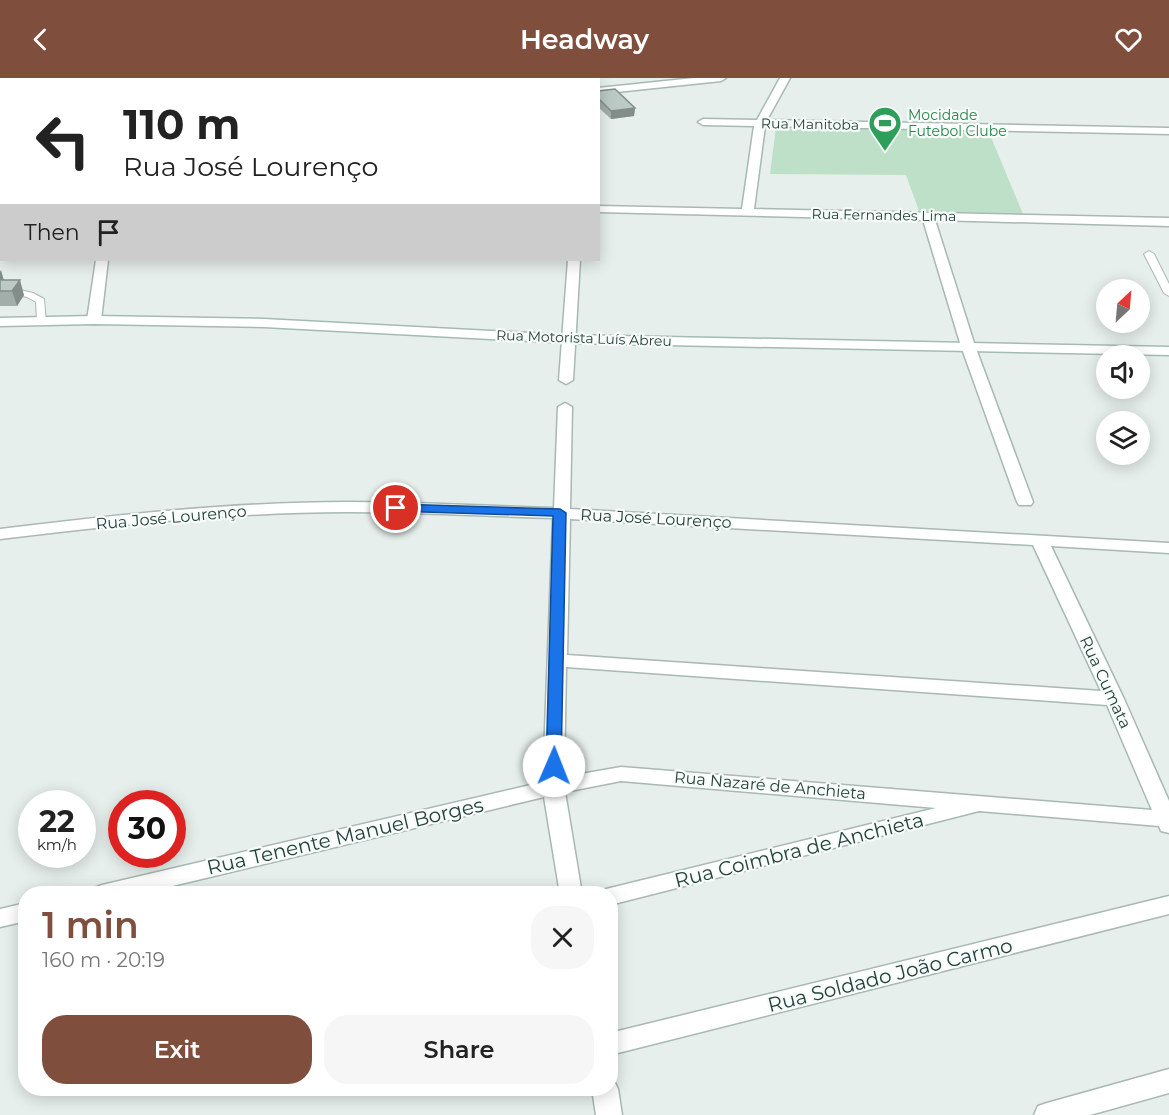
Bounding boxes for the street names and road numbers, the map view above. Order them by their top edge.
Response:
street label: Rua Manitoba [761,114,859,134]
street label: Rua Fernandes Lima [811,205,957,225]
street label: Rua Motorista Luís Abreu [496,326,672,350]
street label: Rua José Lourenço [95,501,247,534]
street label: Rua José Lourenço [580,505,732,532]
street label: Rua Cumata [1076,633,1135,731]
street label: Rua Nazaré de Anchieta [673,768,867,803]
street label: Rua Tenente Manuel Borges [204,792,486,880]
street label: Rua Coimbra de Anchieta [672,807,926,893]
street label: Rua Soldado João Carmo [765,933,1015,1017]

